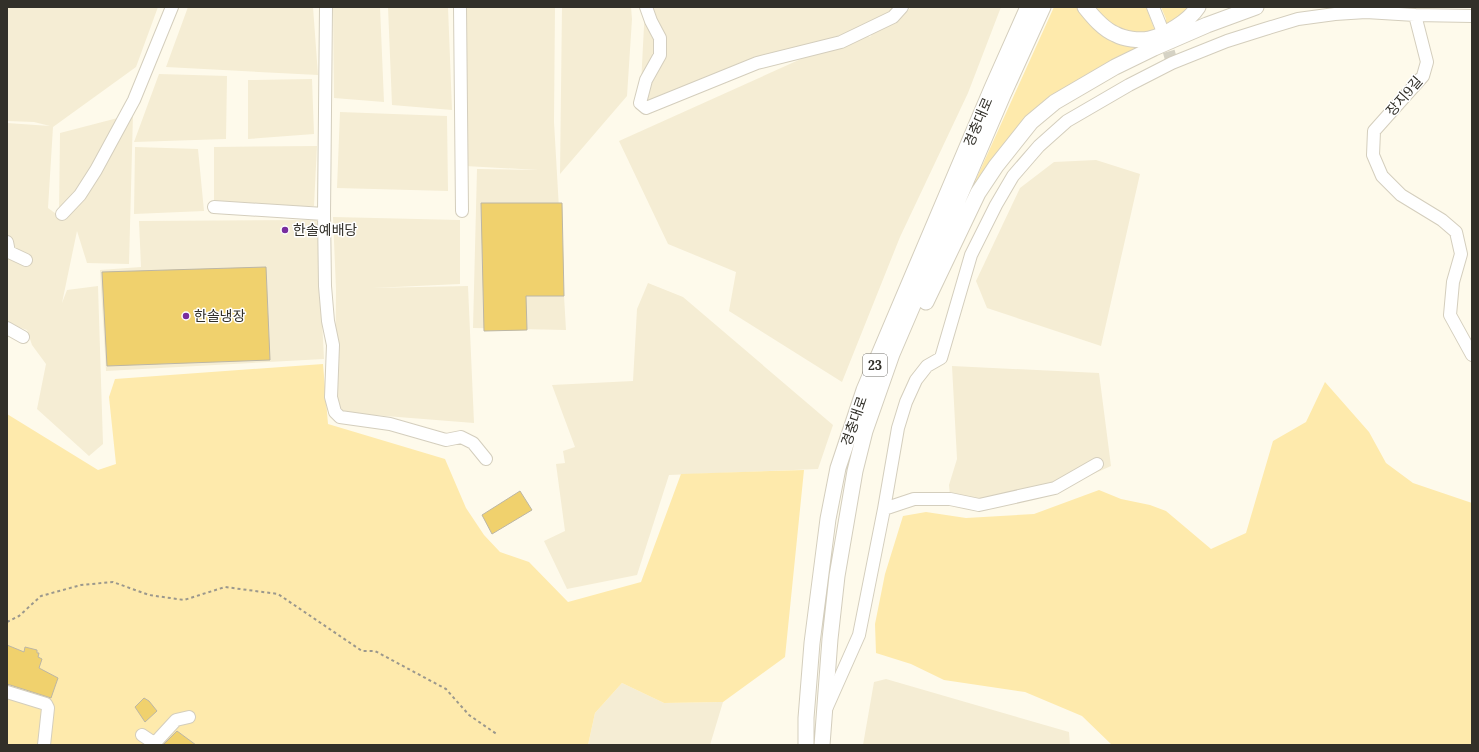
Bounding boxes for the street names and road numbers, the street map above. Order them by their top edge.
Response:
street label: 장지9길 [1382,72,1426,120]
street label: 경충대로 [960,95,996,149]
road number: 23 [863,354,887,376]
street label: 경충대로 [837,394,871,448]

